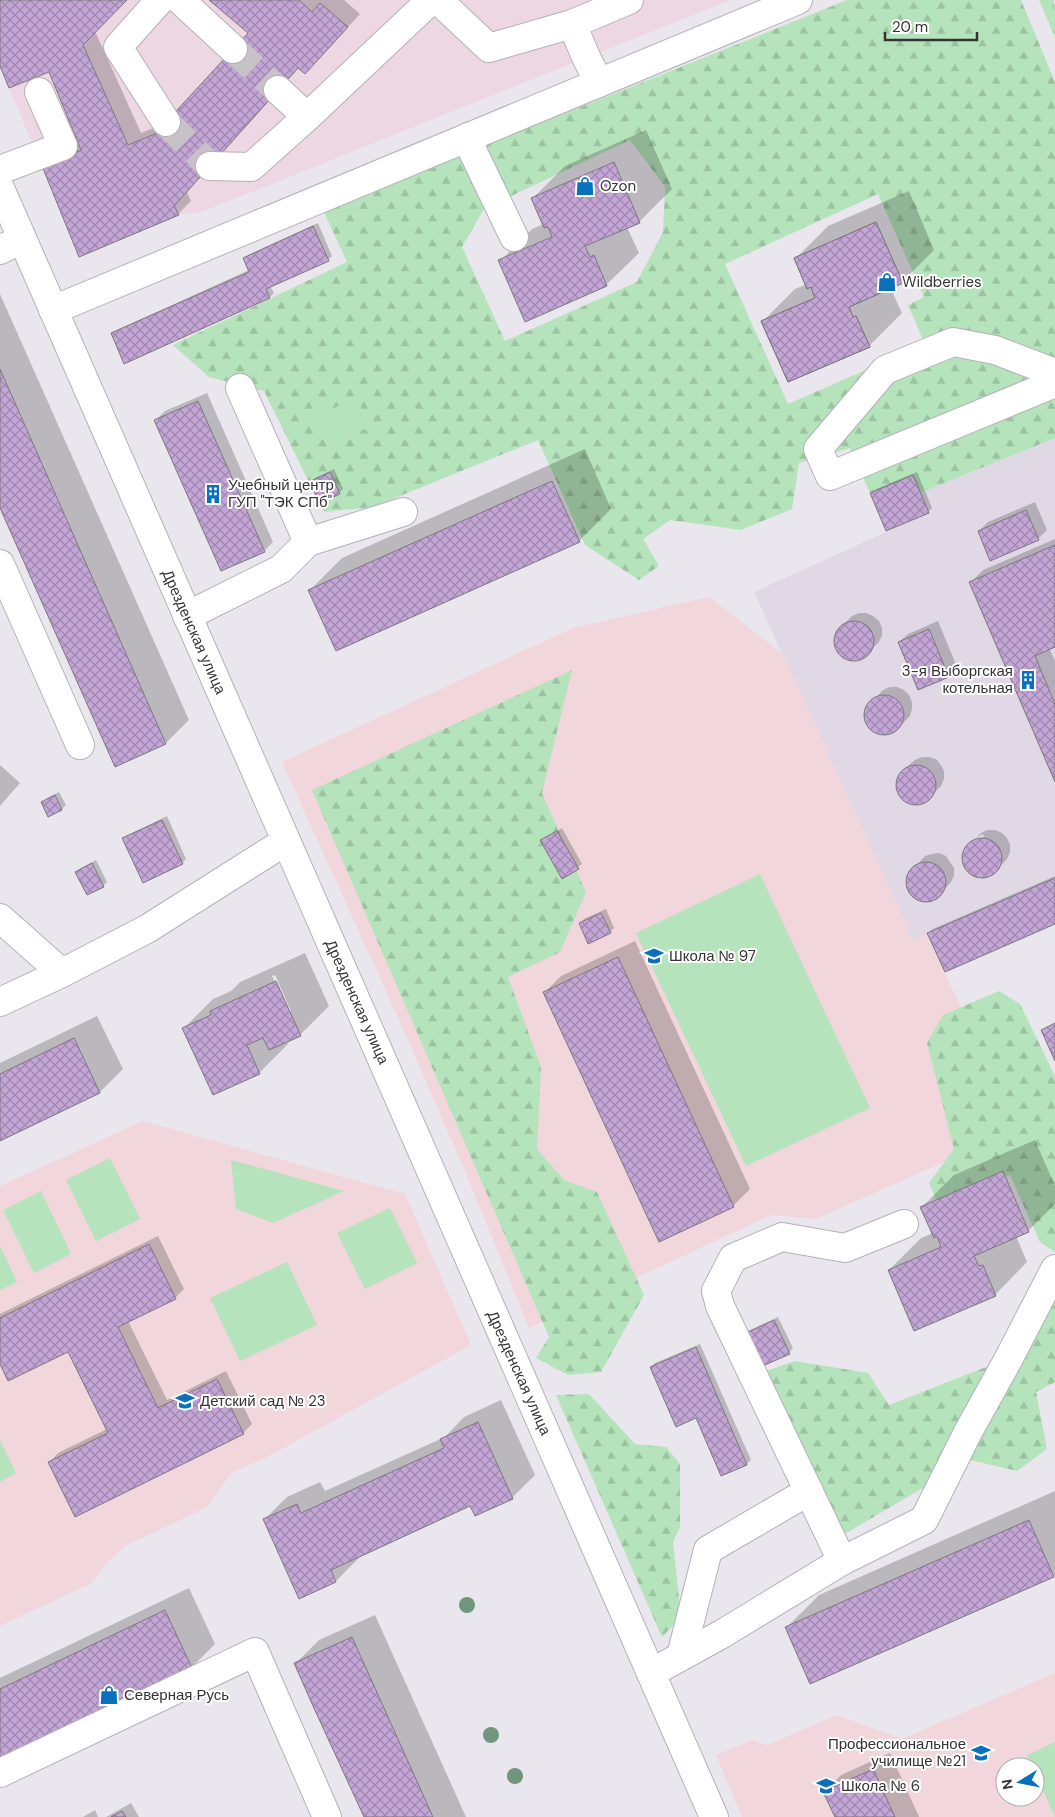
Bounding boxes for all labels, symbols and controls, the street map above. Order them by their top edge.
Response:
scale bar [885,10,978,42]
text: 20 m [892,17,928,37]
shop icon: Ozon [574,175,596,197]
place label: Ozon [600,176,636,196]
shop icon: Wildberries [876,271,898,293]
place label: Wildberries [902,272,982,292]
place label: Учебный центр ГУП "ТЭК СПб" [228,475,334,512]
building icon: Учебный центр ГУП "ТЭК СПб" [202,483,224,505]
street label: Дрезденская улица [158,566,231,698]
place label: 3-я Выборгская котельная [902,661,1013,698]
building icon: 3-я Выборгская котельная [1017,669,1039,691]
street label: Дрезденская улица [321,936,394,1068]
school or university icon: Школа № 97 [643,945,665,967]
place label: Школа № 97 [669,946,756,966]
street label: Дрезденская улица [483,1307,556,1439]
school or university icon: Детский сад № 23 [174,1390,196,1412]
place label: Детский сад № 23 [200,1391,326,1411]
shop icon: Северная Русь [98,1684,120,1706]
place label: Северная Русь [124,1685,229,1705]
place label: Профессиональное училище №21 [828,1734,966,1771]
school or university icon: Профессиональное училище №21 [970,1742,992,1764]
north arrow [995,1757,1045,1807]
school or university icon: Школа № 6 [815,1775,837,1797]
place label: Школа № 6 [841,1776,920,1796]
text: N [997,1778,1017,1791]

